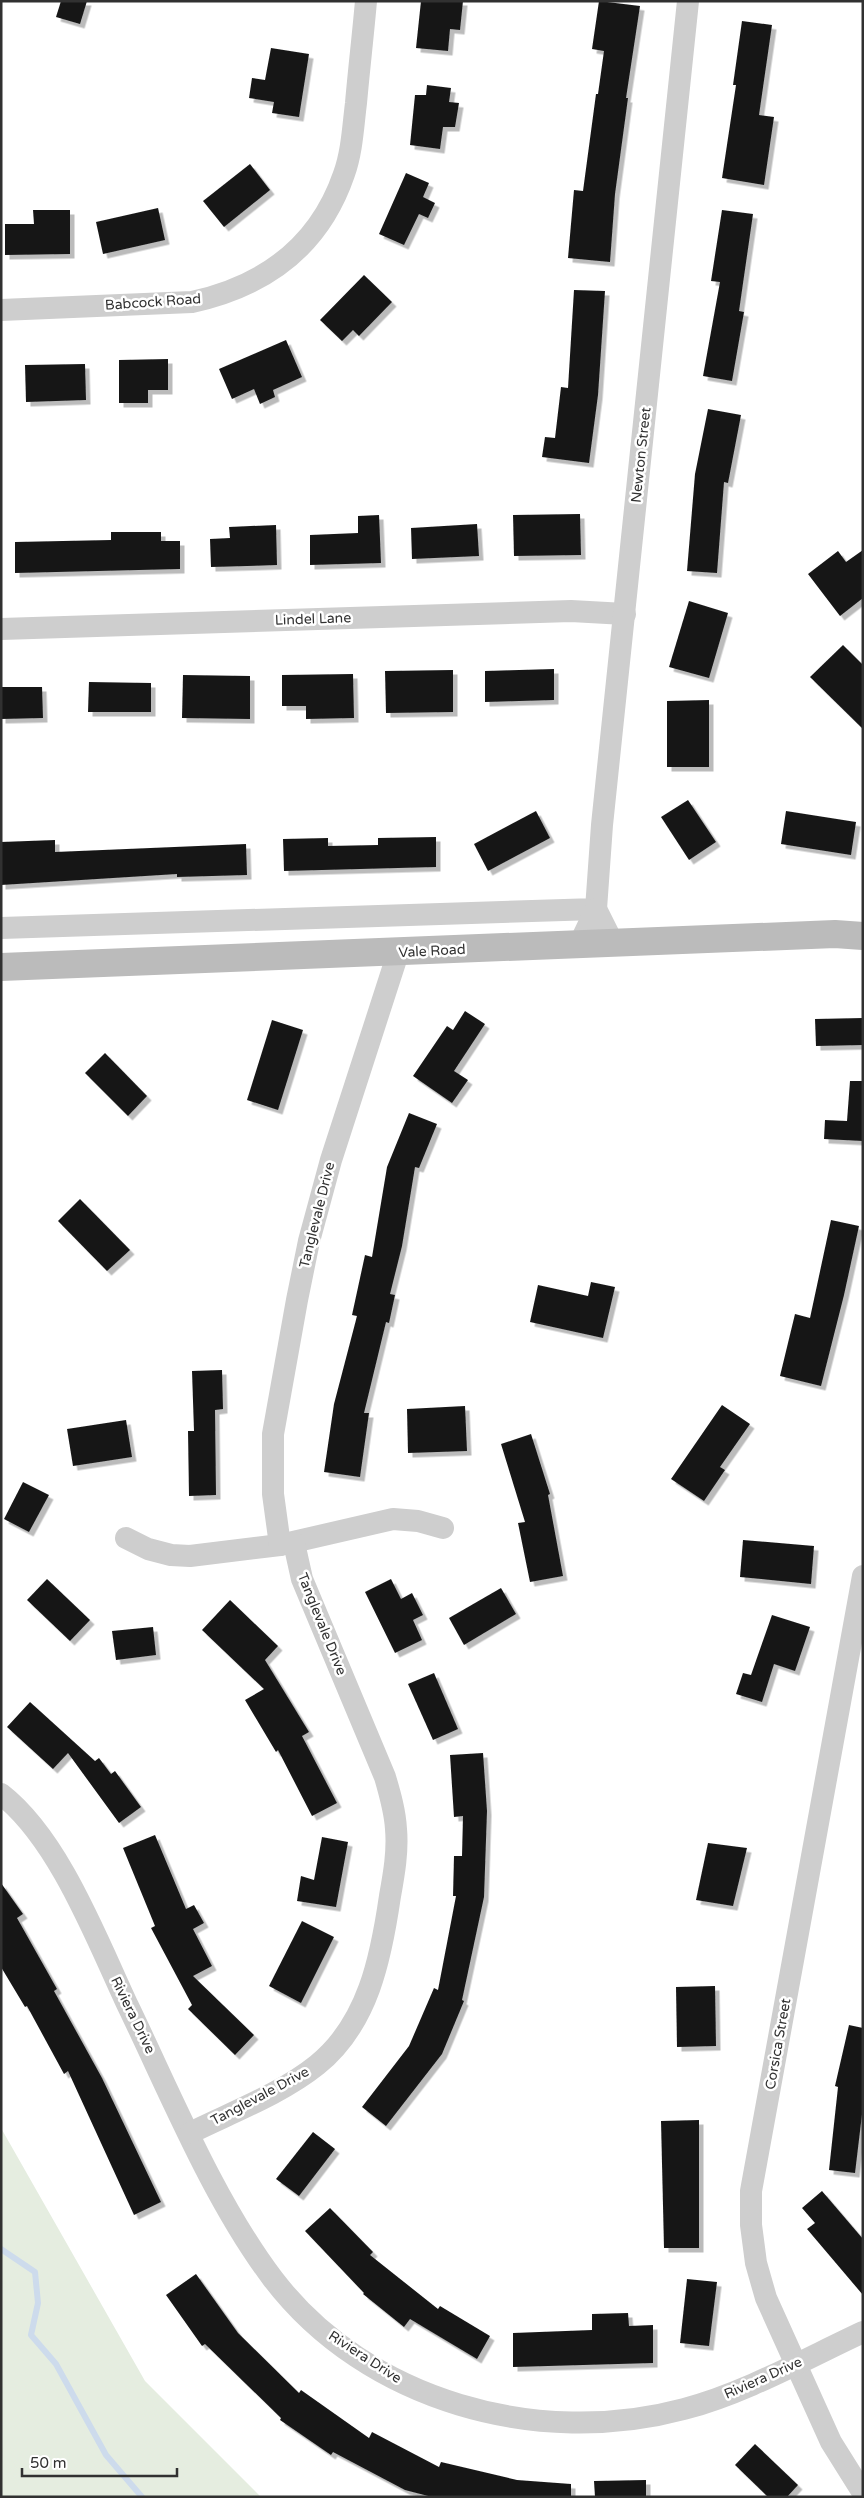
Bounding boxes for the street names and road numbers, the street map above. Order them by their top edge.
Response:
street label: Babcock Road [104,290,202,314]
street label: Newton Street [628,406,655,504]
street label: Lindel Lane [275,609,352,629]
street label: Vale Road [398,941,466,961]
street label: Tanglevale Drive [296,1160,338,1270]
street label: Tanglevale Drive [294,1570,350,1678]
street label: Riviera Drive [107,1974,159,2056]
street label: Corsica Street [762,1996,795,2091]
street label: Tanglevale Drive [208,2063,312,2129]
street label: Riviera Drive [325,2327,405,2387]
street label: Riviera Drive [721,2353,805,2403]

